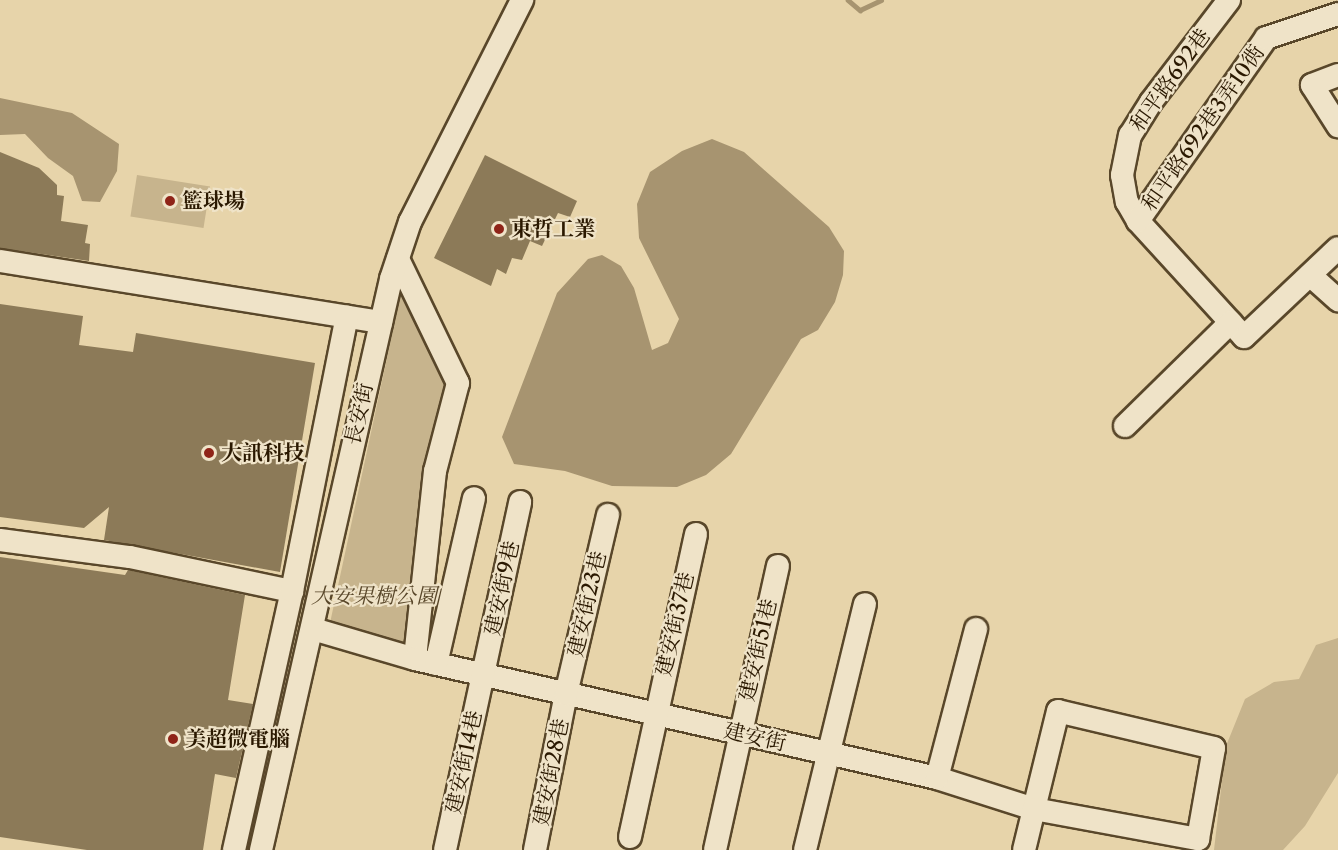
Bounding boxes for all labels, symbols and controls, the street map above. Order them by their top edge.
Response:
street label: 和平路692巷 [1124,24,1216,136]
street label: 和平路692巷3弄10衖 [1136,40,1270,216]
place label: 籃球場 [182,188,245,214]
marker: 籃球場 [163,194,177,208]
place label: 東哲工業 [511,216,595,242]
marker: 東哲工業 [492,222,506,236]
street label: 長安街 [340,380,378,448]
place label: 大訊科技 [221,440,305,466]
marker: 大訊科技 [202,446,216,460]
street label: 建安街9巷 [480,538,524,638]
street label: 建安街23巷 [563,549,611,659]
street label: 建安街37巷 [651,570,699,678]
park label: 大安果樹公園 [311,583,437,609]
street label: 建安街51巷 [734,596,782,704]
street label: 建安街14巷 [441,708,487,816]
street label: 建安街28巷 [528,716,574,828]
street label: 建安街 [721,718,789,756]
place label: 美超微電腦 [185,726,290,752]
marker: 美超微電腦 [166,732,180,746]

